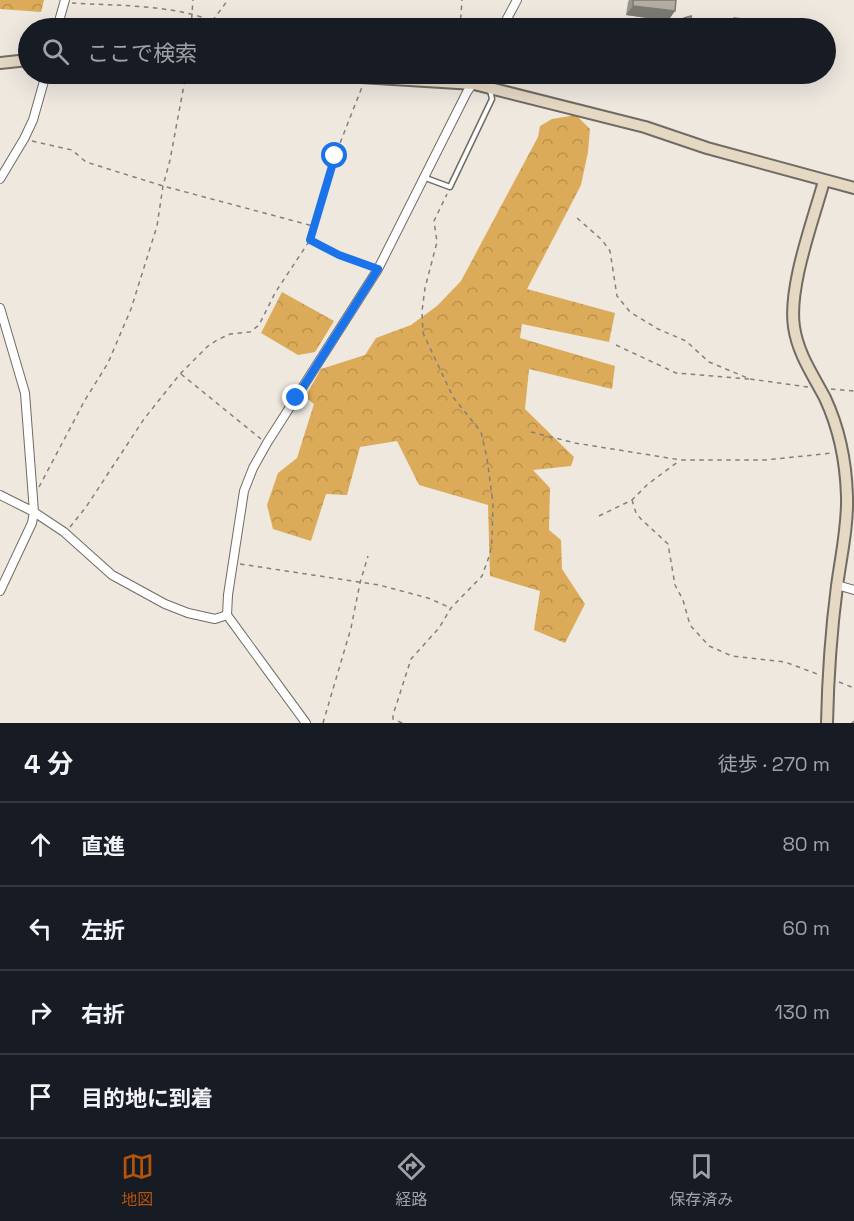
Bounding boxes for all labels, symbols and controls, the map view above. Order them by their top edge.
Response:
search box [18,18,836,84]
icon: search [39,35,72,68]
text: ここで検索 [87,39,197,67]
route start [321,142,347,168]
route end [282,384,308,410]
text: 4 分 [24,747,73,781]
text: 徒歩 · 270 m [718,751,830,777]
icon: ahead [24,828,57,861]
text: 80 m [782,831,830,857]
text: 直進 [81,832,125,860]
icon: left [24,912,57,945]
text: 60 m [783,915,830,941]
text: 左折 [81,916,125,944]
icon: right [24,996,57,1029]
text: 130 m [774,999,830,1025]
text: 右折 [81,1000,125,1028]
icon: arrive [24,1080,57,1113]
text: 目的地に到着 [81,1084,213,1112]
tab: 地図 [121,1150,154,1210]
tab: 経路 [395,1150,428,1210]
tab: 保存済み [669,1150,733,1210]

